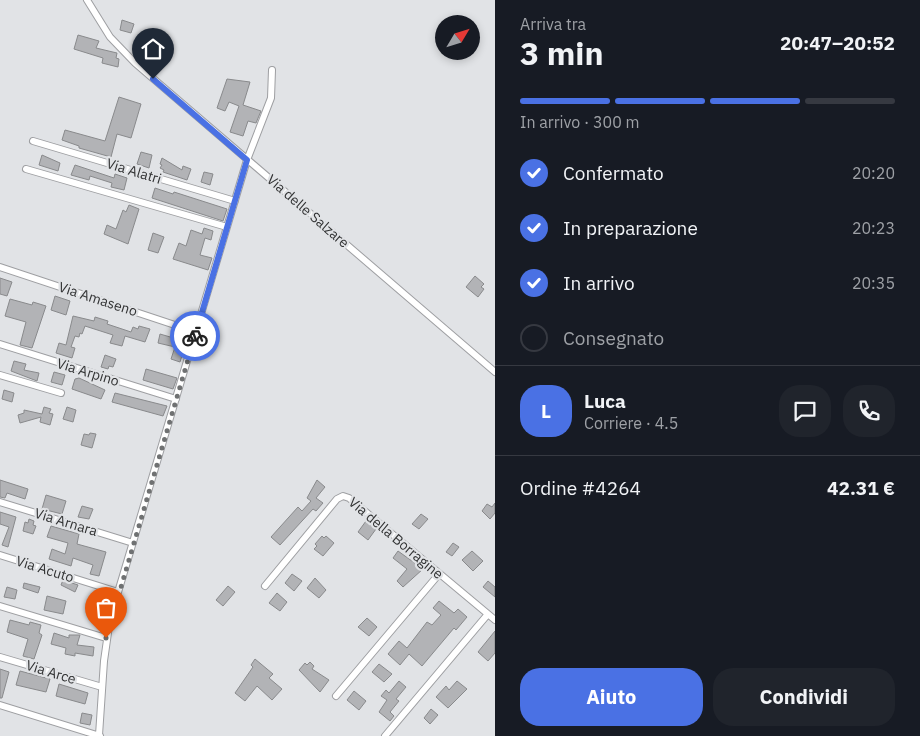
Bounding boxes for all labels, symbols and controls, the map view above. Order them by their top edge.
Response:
text: Arriva tra [520,14,586,34]
north arrow [435,15,480,60]
map controls [435,15,480,60]
pin [132,28,174,79]
text: 20:47–20:52 [780,31,895,55]
text: 3 min [520,32,604,74]
icon: home [139,35,167,63]
text: In arrivo · 300 m [520,112,640,132]
street label: Via Alatri [104,154,164,188]
icon: check [520,159,548,187]
text: Confermato [563,161,664,185]
text: 20:20 [852,163,895,183]
street label: Via delle Salzare [263,170,353,252]
icon: check [520,214,548,242]
text: In preparazione [563,216,698,240]
text: 20:23 [852,218,895,238]
icon: check [520,269,548,297]
text: In arrivo [563,271,635,295]
text: 20:35 [852,273,895,293]
street label: Via Amaseno [56,278,140,320]
courier [170,311,220,361]
icon: bike [181,322,209,350]
text: Consegnato [563,326,664,350]
street label: Via Arpino [55,354,122,390]
button: chat [779,385,831,437]
button: phone [843,385,895,437]
text: Luca [584,389,626,413]
text: L [541,399,551,423]
text: Corriere · 4.5 [584,413,678,433]
text: Ordine #4264 [520,476,641,500]
text: 42.31 € [827,476,895,500]
street label: Via della Borragine [345,493,447,583]
street label: Via Arnara [32,504,100,540]
street label: Via Acuto [14,552,76,586]
pin [85,587,127,638]
icon: bag [92,594,120,622]
street label: Via Arce [24,656,79,688]
button: Aiuto [520,668,703,726]
button: Condividi [713,668,895,726]

